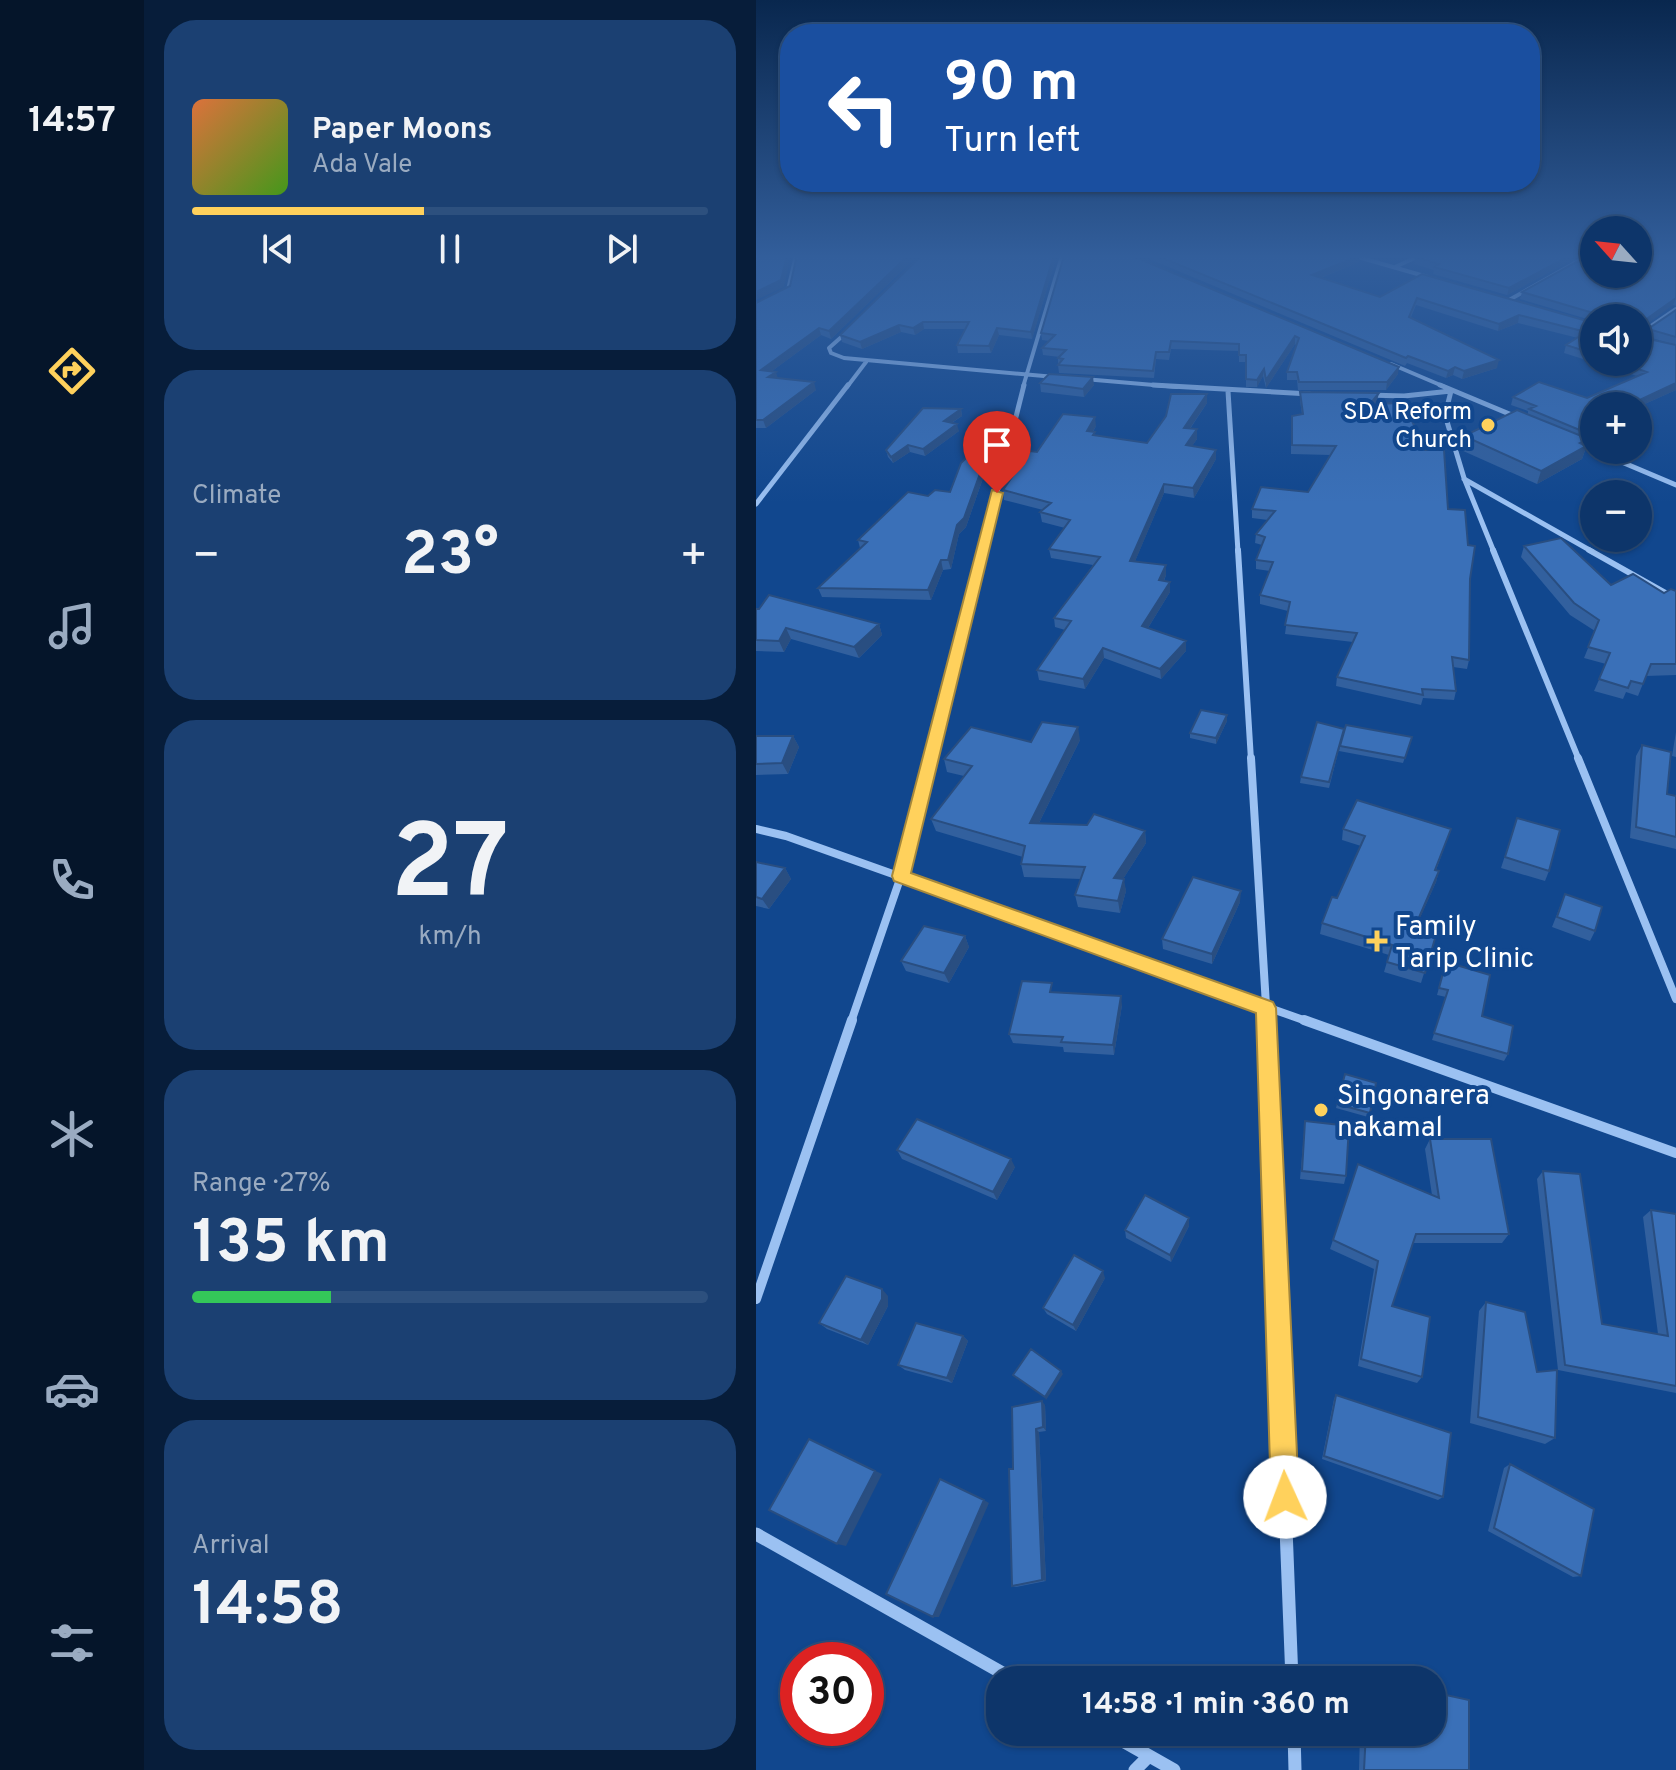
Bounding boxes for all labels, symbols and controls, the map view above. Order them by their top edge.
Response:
text: 90 m [944,50,1079,120]
icon: left [812,56,916,160]
text: 14:57 [28,99,116,145]
text: Paper Moons [312,112,492,149]
text: Turn left [944,119,1081,165]
text: Ada Vale [312,149,412,182]
north arrow [1580,216,1652,288]
map controls [1580,216,1652,552]
icon: previous [256,227,300,271]
icon: pause [428,227,472,271]
icon: next [600,227,644,271]
button: sound [1580,304,1652,376]
icon: directions [44,343,100,399]
button: + [1580,392,1652,464]
place label: SDA Reform Church [1343,398,1472,456]
pin [963,411,1031,493]
marker: SDA Reform Church [1479,416,1497,434]
icon: arrive [975,423,1019,467]
text: Climate [192,480,281,513]
button: − [1580,480,1652,552]
text: 23° [401,520,499,596]
text: − [192,530,220,586]
text: + [680,530,708,586]
icon: music [44,598,100,654]
text: 27 [391,803,509,935]
icon: phone [44,852,100,908]
place label: Family Tarip Clinic [1395,910,1534,978]
text: km/h [418,921,482,954]
marker: Family Tarip Clinic [1366,930,1388,952]
place label: Singonarera nakamal [1337,1079,1490,1147]
marker: Singonarera nakamal [1312,1101,1330,1119]
icon: climate [44,1106,100,1162]
text: Range · 27% [192,1168,331,1201]
text: 135 km [192,1208,390,1284]
icon: car [44,1361,100,1417]
position arrow [1243,1455,1327,1539]
text: Arrival [192,1530,270,1563]
text: 14:58 [192,1570,344,1646]
icon: filters [44,1615,100,1671]
speed limit sign: 30 [780,1642,884,1746]
text: 14:58 · 1 min · 360 m [1082,1687,1350,1724]

